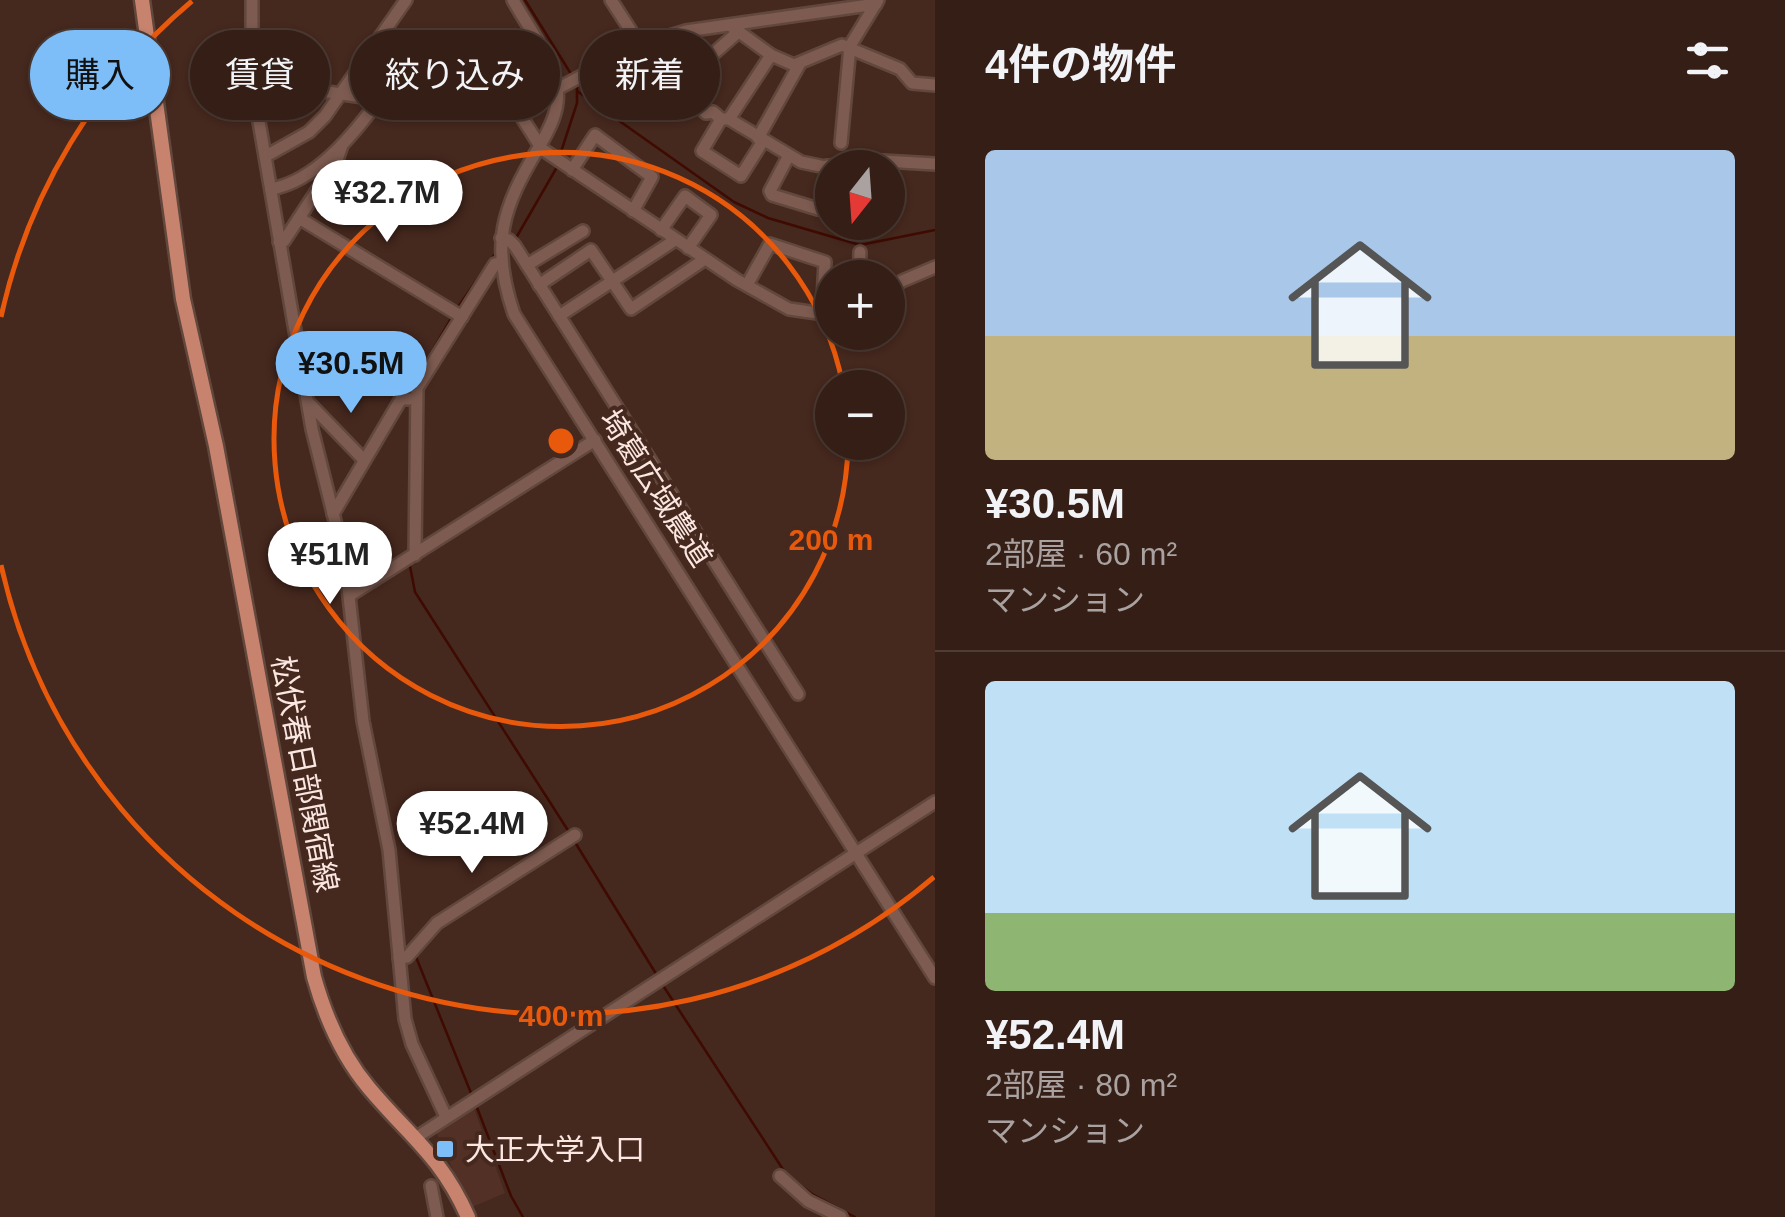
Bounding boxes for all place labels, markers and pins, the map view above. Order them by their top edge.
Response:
pin: ¥32.7M [306,160,468,245]
pin: ¥30.5M [270,331,432,416]
centre of rings [543,423,579,459]
pin: ¥51M [271,522,389,607]
pin: ¥52.4M [391,791,553,876]
place label: 大正大学入口 [465,1133,645,1166]
marker: 大正大学入口 [434,1138,456,1160]

